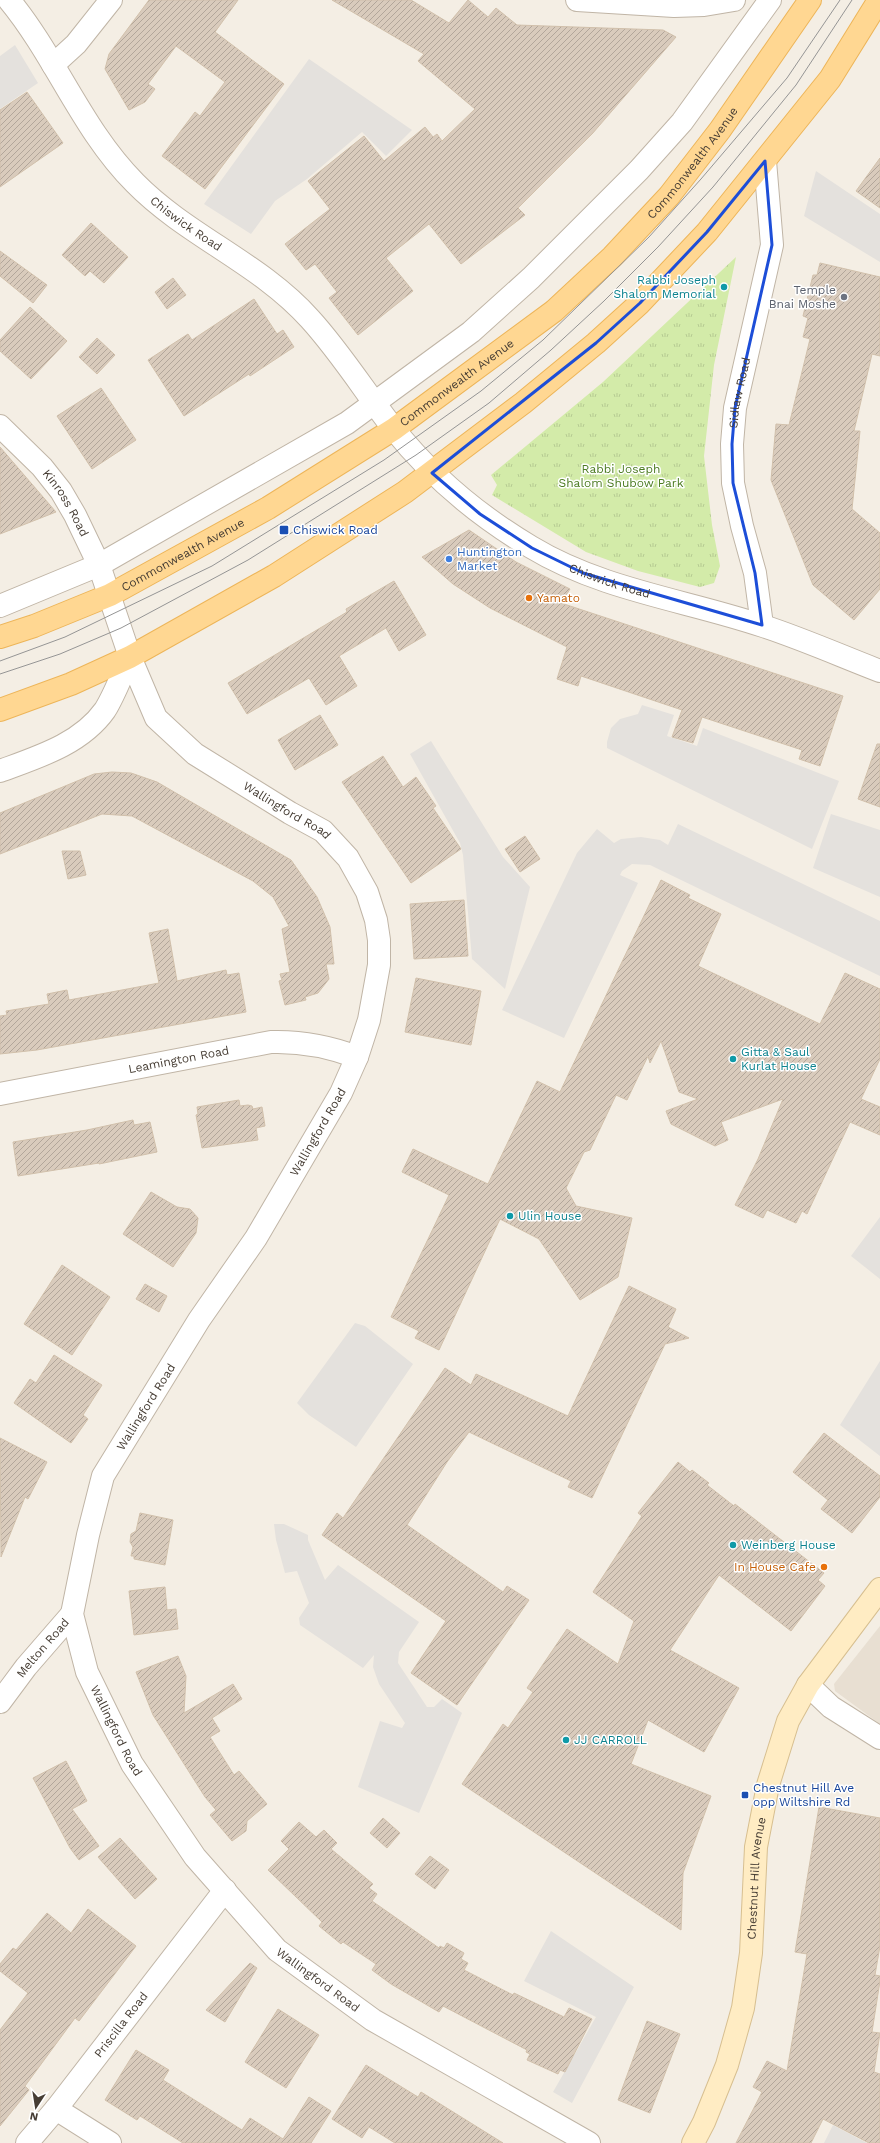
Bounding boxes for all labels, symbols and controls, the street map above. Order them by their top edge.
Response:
street label: Commonwealth Avenue [644,104,741,222]
street label: Chiswick Road [147,193,224,254]
place label: Rabbi Joseph Shalom Memorial [613,273,716,301]
marker: Rabbi Joseph Shalom Memorial [719,282,729,292]
place label: Temple Bnai Moshe [769,283,836,311]
marker: Temple Bnai Moshe [839,292,849,302]
street label: Commonwealth Avenue [397,336,517,429]
street label: Sidlaw Road [726,356,753,429]
park label: Rabbi Joseph Shalom Shubow Park [558,462,684,490]
street label: Kinross Road [40,467,91,539]
street label: Commonwealth Avenue [119,515,247,594]
place label: Chiswick Road [293,523,378,537]
marker: Chiswick Road [278,524,290,536]
place label: Huntington Market [457,545,522,573]
marker: Huntington Market [444,554,454,564]
street label: Chiswick Road [567,561,652,601]
place label: Yamato [537,591,580,605]
marker: Yamato [524,593,534,603]
street label: Wallingford Road [241,779,334,842]
street label: Leamington Road [127,1043,230,1076]
place label: Gitta & Saul Kurlat House [741,1045,817,1073]
marker: Gitta & Saul Kurlat House [728,1054,738,1064]
street label: Wallingford Road [287,1085,349,1179]
place label: Ulin House [518,1209,581,1223]
marker: Ulin House [505,1211,515,1221]
street label: Wallingford Road [114,1361,178,1453]
place label: Weinberg House [741,1538,836,1552]
marker: Weinberg House [728,1540,738,1550]
place label: In House Cafe [734,1560,816,1574]
marker: In House Cafe [819,1562,829,1572]
street label: Melton Road [14,1615,72,1680]
street label: Wallingford Road [88,1683,145,1779]
place label: JJ CARROLL [574,1733,647,1747]
marker: JJ CARROLL [561,1735,571,1745]
place label: Chestnut Hill Ave opp Wiltshire Rd [753,1781,854,1809]
marker: Chestnut Hill Ave opp Wiltshire Rd [740,1790,750,1800]
street label: Chestnut Hill Avenue [745,1816,769,1940]
street label: Wallingford Road [274,1945,362,2015]
street label: Priscilla Road [91,1989,151,2060]
north arrow [16,2087,56,2127]
text: N [29,2109,39,2123]

